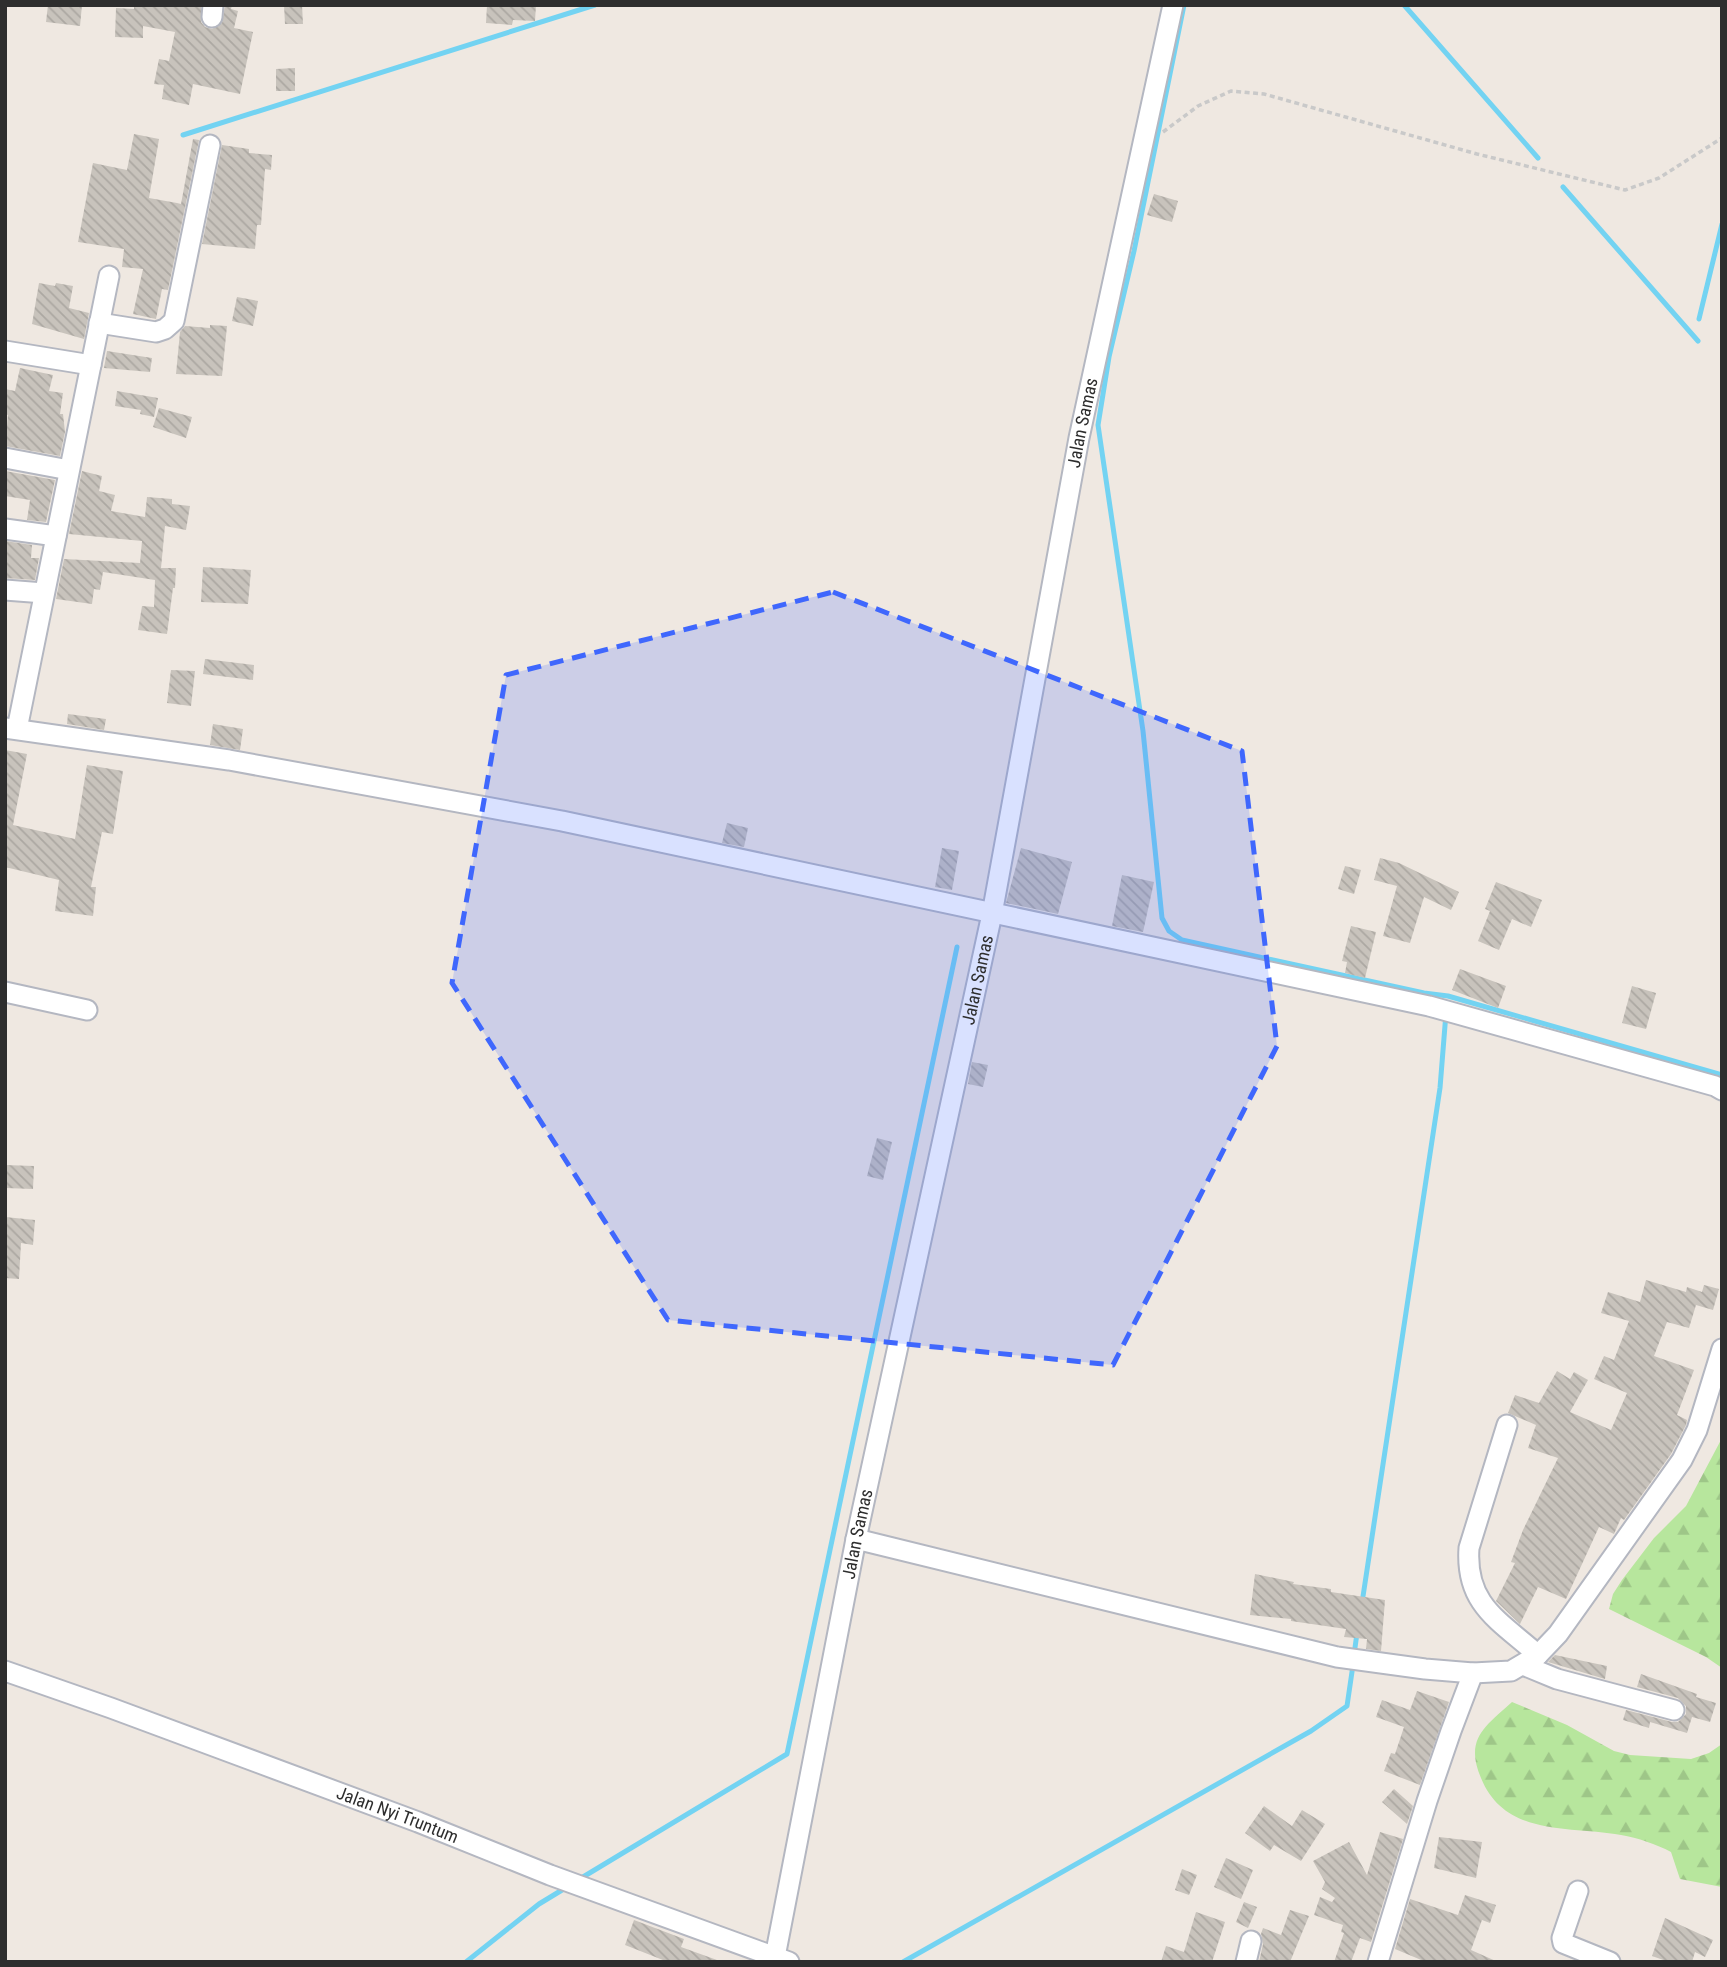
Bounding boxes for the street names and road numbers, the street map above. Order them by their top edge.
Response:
street label: Jalan Samas [1063,376,1102,469]
street label: Jalan Samas [957,933,997,1027]
street label: Jalan Samas [837,1487,877,1581]
street label: Jalan Nyi Truntum [334,1782,462,1847]

